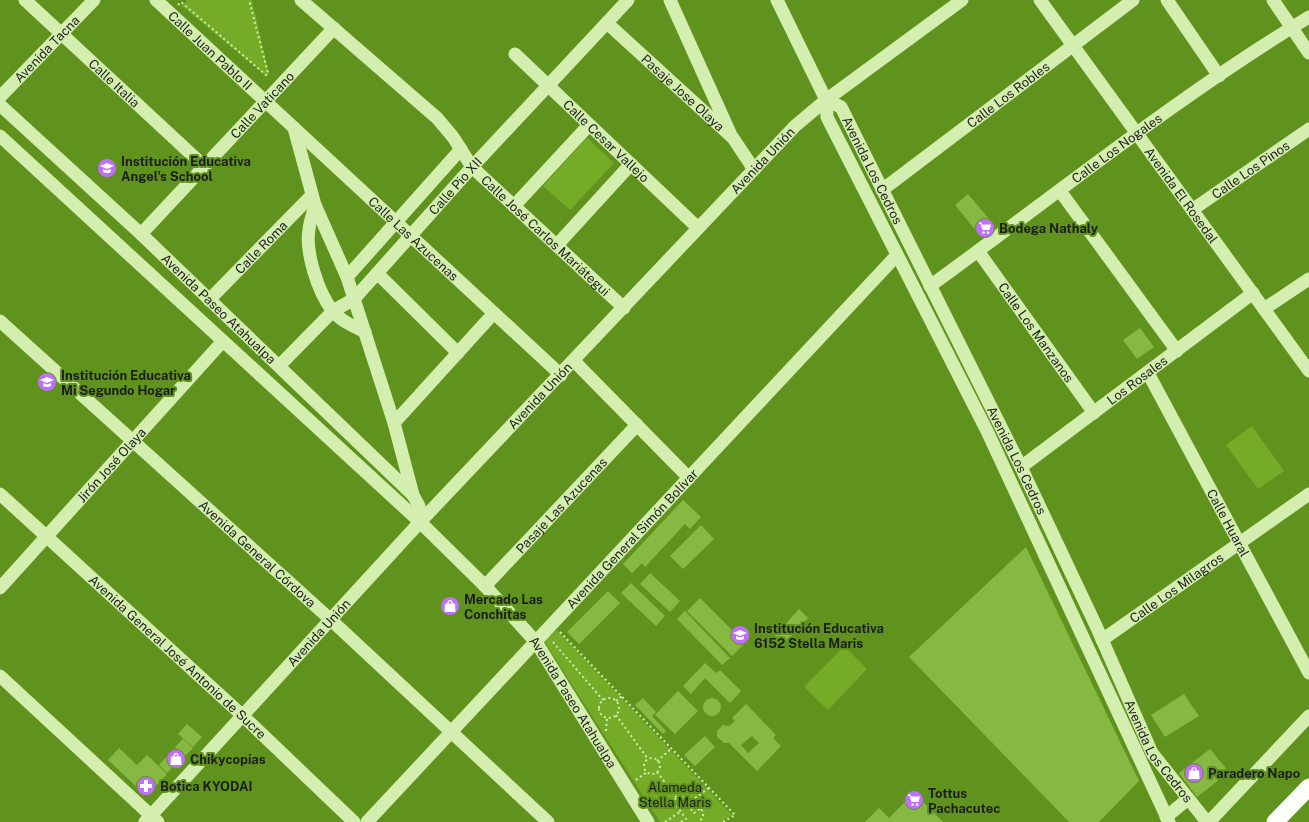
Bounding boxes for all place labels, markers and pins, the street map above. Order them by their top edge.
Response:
place label: Institución Educativa Angel's School [121,154,251,184]
school or university icon: Institución Educativa Angel's School [96,157,118,179]
supermarket icon: Bodega Nathaly [974,217,996,239]
place label: Bodega Nathaly [999,221,1099,236]
place label: Institución Educativa Mi Segundo Hogar [61,368,191,398]
school or university icon: Institución Educativa Mi Segundo Hogar [36,371,58,393]
place label: Mercado Las Conchitas [464,592,543,622]
shop icon: Mercado Las Conchitas [439,595,461,617]
place label: Institución Educativa 6152 Stella Maris [754,621,884,651]
school or university icon: Institución Educativa 6152 Stella Maris [729,624,751,646]
shop icon: Chikycopias [165,748,187,770]
place label: Chikycopias [190,752,266,767]
shop icon: Paradero Napo [1183,762,1205,784]
place label: Paradero Napo [1208,766,1300,781]
pharmacy icon: Botica KYODAI [135,775,157,797]
place label: Botica KYODAI [160,779,252,794]
place label: Tottus Pachacutec [928,786,1000,816]
supermarket icon: Tottus Pachacutec [903,789,925,811]

